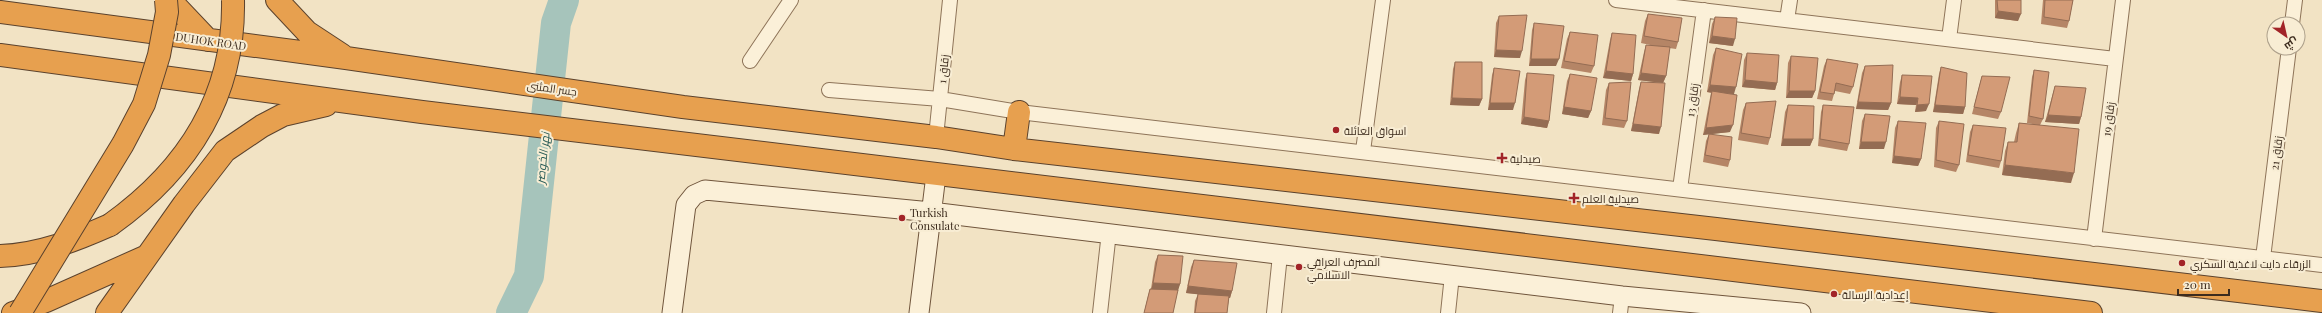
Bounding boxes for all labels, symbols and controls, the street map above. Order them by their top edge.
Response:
north arrow [2266,16,2306,56]
street label: DUHOK ROAD [175,29,247,53]
text: ش [2282,35,2302,55]
street label: زقاق 1 [934,54,952,84]
street label: جسر المثنى [526,77,578,99]
street label: زقاق 13 [1682,82,1702,118]
street label: زقاق 19 [2098,101,2118,137]
place label: اسواق العائلة [1344,123,1407,138]
marker: اسواق العائلة [1331,125,1341,135]
water label: نهر الخوصر [531,130,553,186]
street label: زقاق 21 [2266,135,2286,171]
place label: صيدلية [1510,151,1541,166]
marker: صيدلية [1497,153,1507,163]
place label: صيدلية العلم [1582,191,1639,207]
marker: صيدلية العلم [1569,193,1579,203]
place label: Turkish Consulate [910,205,960,233]
marker: Turkish Consulate [897,213,907,223]
place label: المصرف العراقي الاسلامي [1307,254,1380,284]
place label: الزرقاء دايت لاغذية السكري [2190,256,2311,273]
marker: الزرقاء دايت لاغذية السكري [2177,258,2187,268]
marker: المصرف العراقي الاسلامي [1294,262,1304,272]
scale bar [2178,271,2229,297]
text: 20 m [2184,276,2211,292]
place label: إعدادية الرسالة [1842,287,1909,302]
marker: إعدادية الرسالة [1829,289,1839,299]

